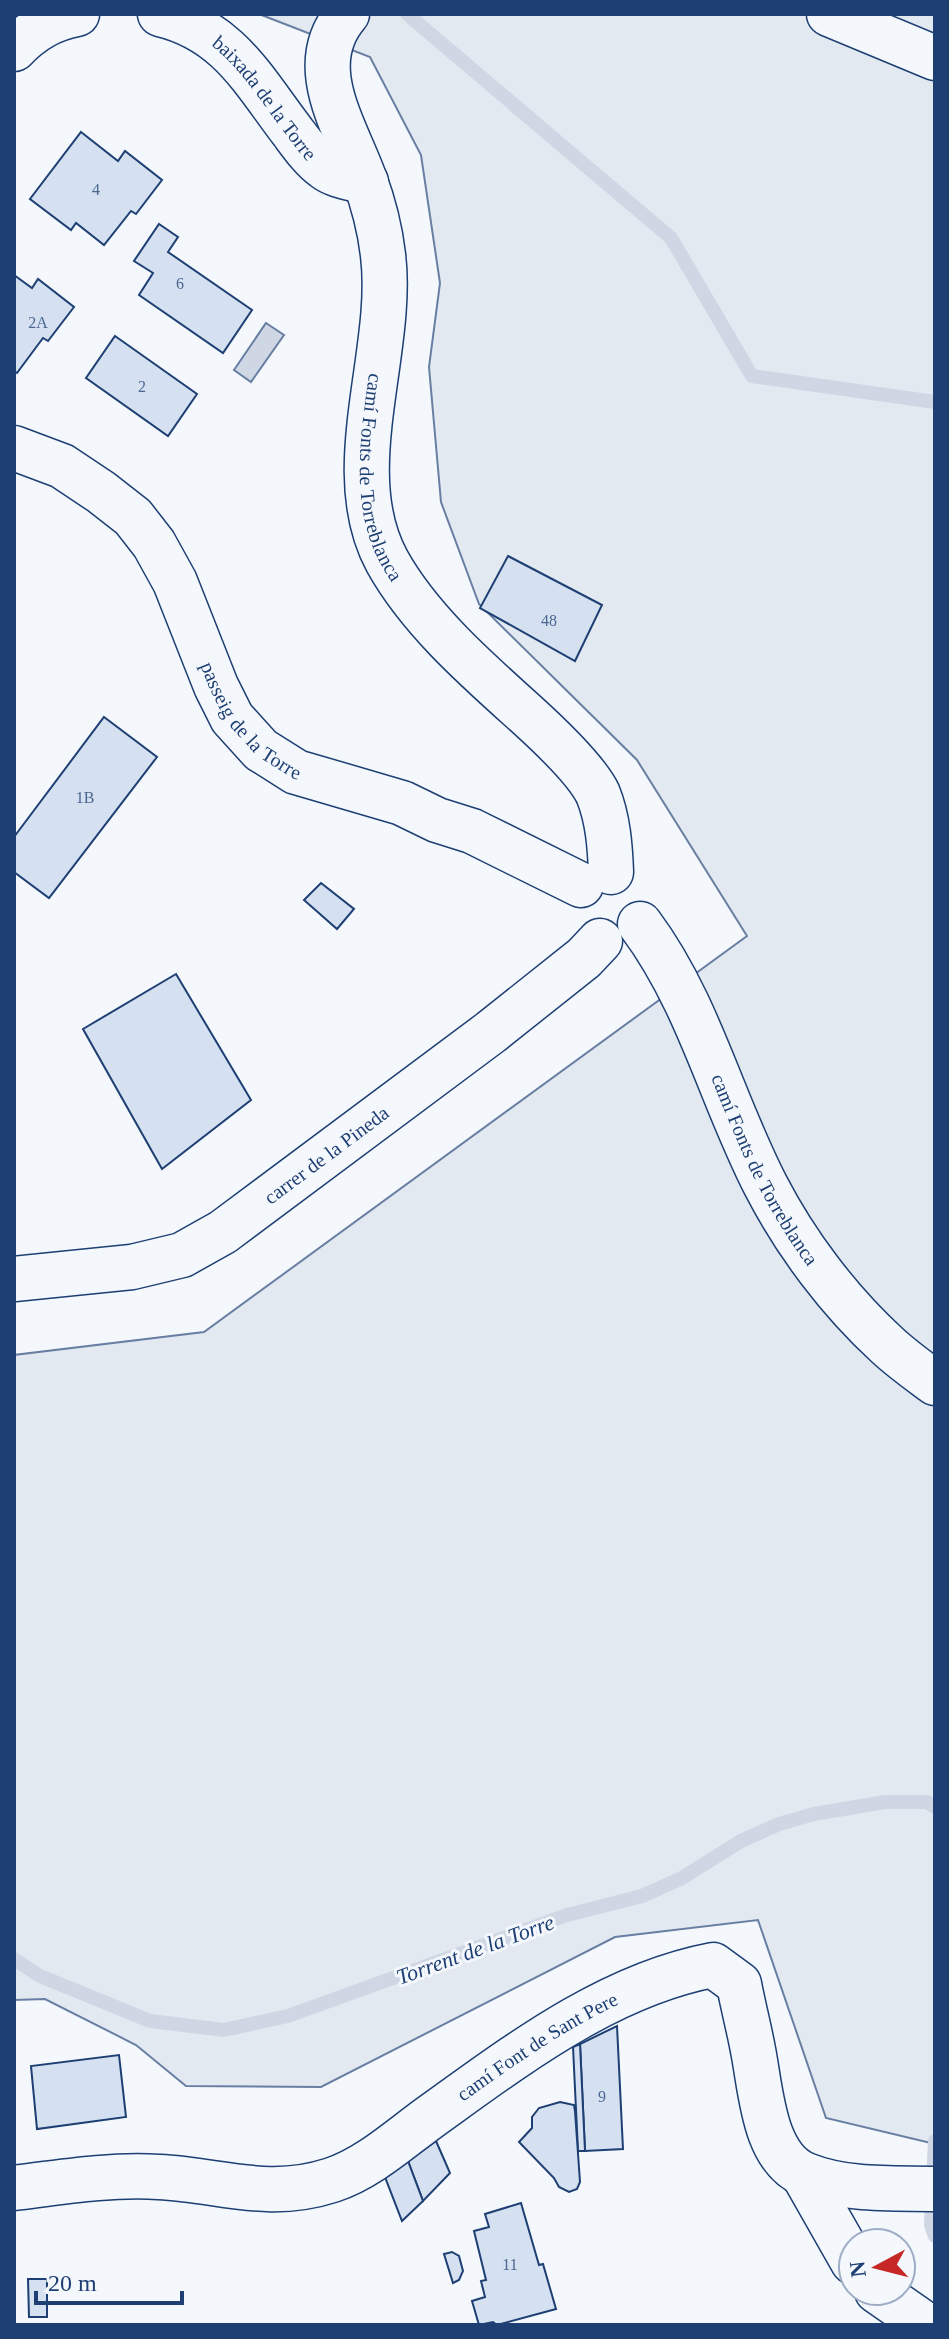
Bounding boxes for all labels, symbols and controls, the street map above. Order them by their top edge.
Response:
street label: baixada de la Torre [208,31,321,165]
house number: 4 [92,181,100,198]
house number: 6 [176,275,184,292]
house number: 2A [28,314,48,331]
street label: camí Fonts de Torreblanca [356,372,407,585]
house number: 2 [138,378,146,395]
house number: 48 [541,612,557,629]
street label: passeig de la Torre [196,659,304,784]
house number: 1B [76,789,94,806]
street label: camí Fonts de Torreblanca [707,1071,823,1269]
street label: carrer de la Pineda [260,1101,393,1208]
water label: Torrent de la Torre [393,1909,558,1990]
street label: camí Font de Sant Pere [452,1988,621,2105]
house number: 9 [598,2088,606,2105]
north arrow [837,2227,917,2307]
scale bar [36,2255,182,2305]
house number: 11 [502,2256,518,2273]
text: N [844,2260,871,2279]
text: 20 m [48,2270,97,2296]

